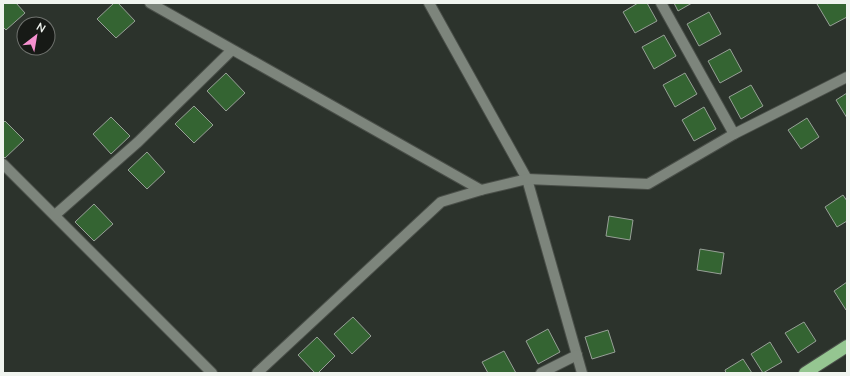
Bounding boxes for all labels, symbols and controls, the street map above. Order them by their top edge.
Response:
north arrow [16,16,56,56]
text: N [34,19,48,36]

